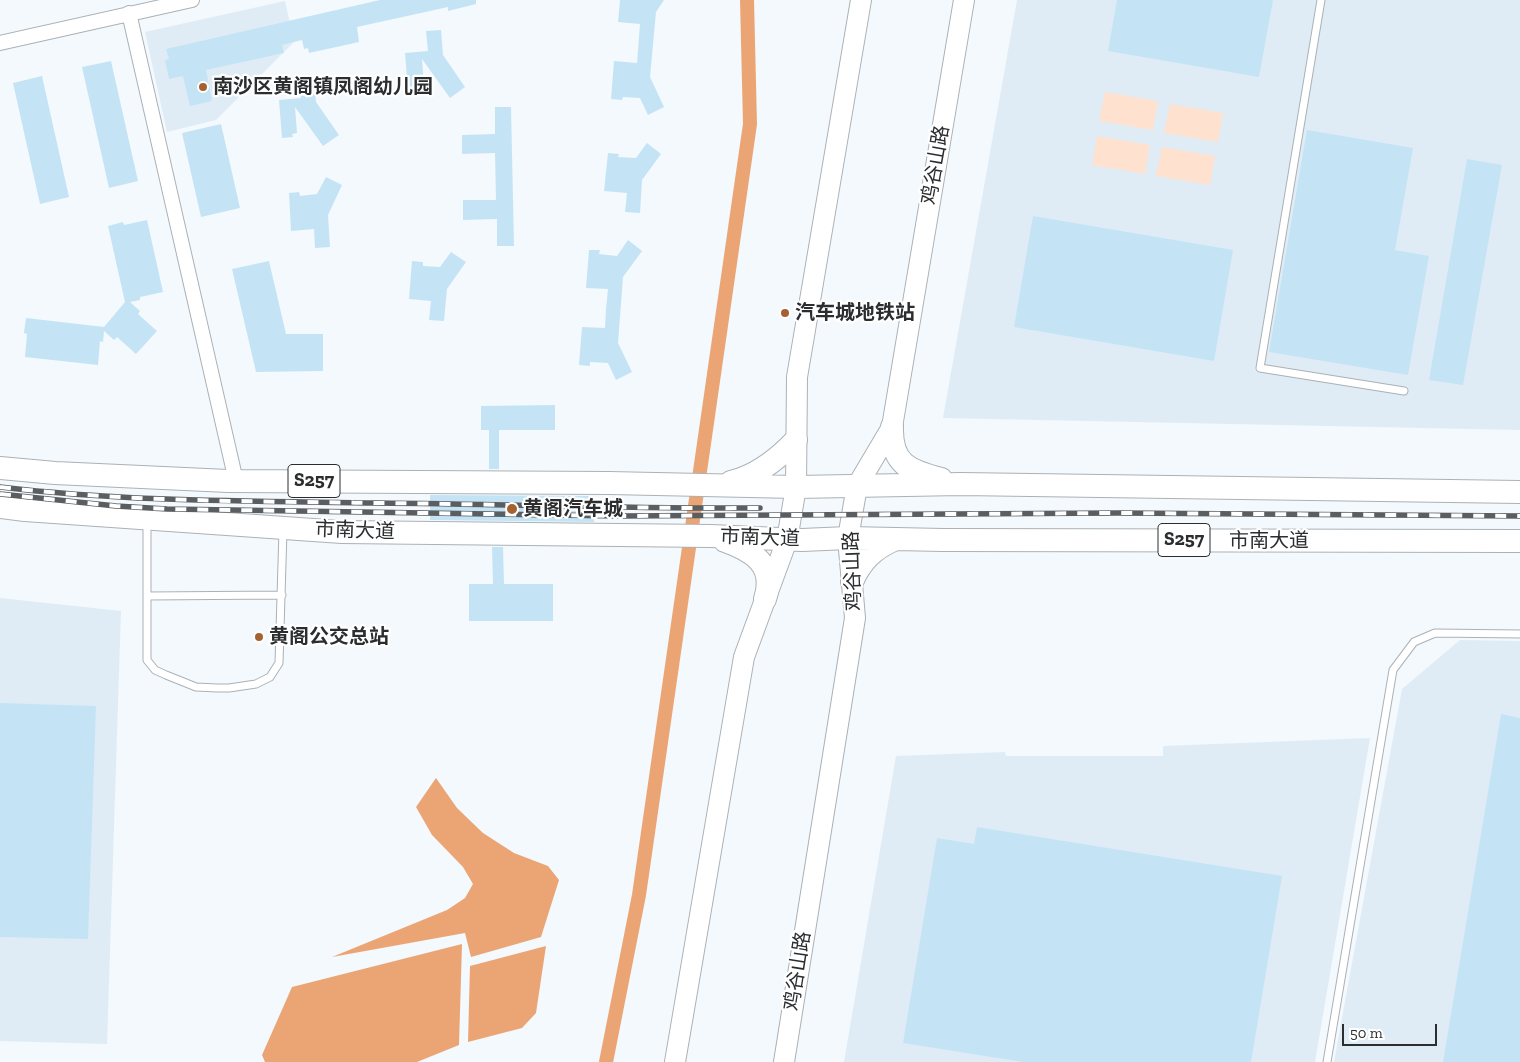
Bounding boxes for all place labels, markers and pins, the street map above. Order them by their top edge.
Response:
place label: 南沙区黄阁镇凤阁幼儿园 [213,75,433,99]
marker: 南沙区黄阁镇凤阁幼儿园 [197,81,209,93]
place label: 汽车城地铁站 [795,301,915,325]
marker: 汽车城地铁站 [779,307,791,319]
place label: 黄阁汽车城 [523,497,623,521]
marker: 黄阁汽车城 [505,502,519,516]
place label: 黄阁公交总站 [269,625,389,649]
marker: 黄阁公交总站 [253,631,265,643]

